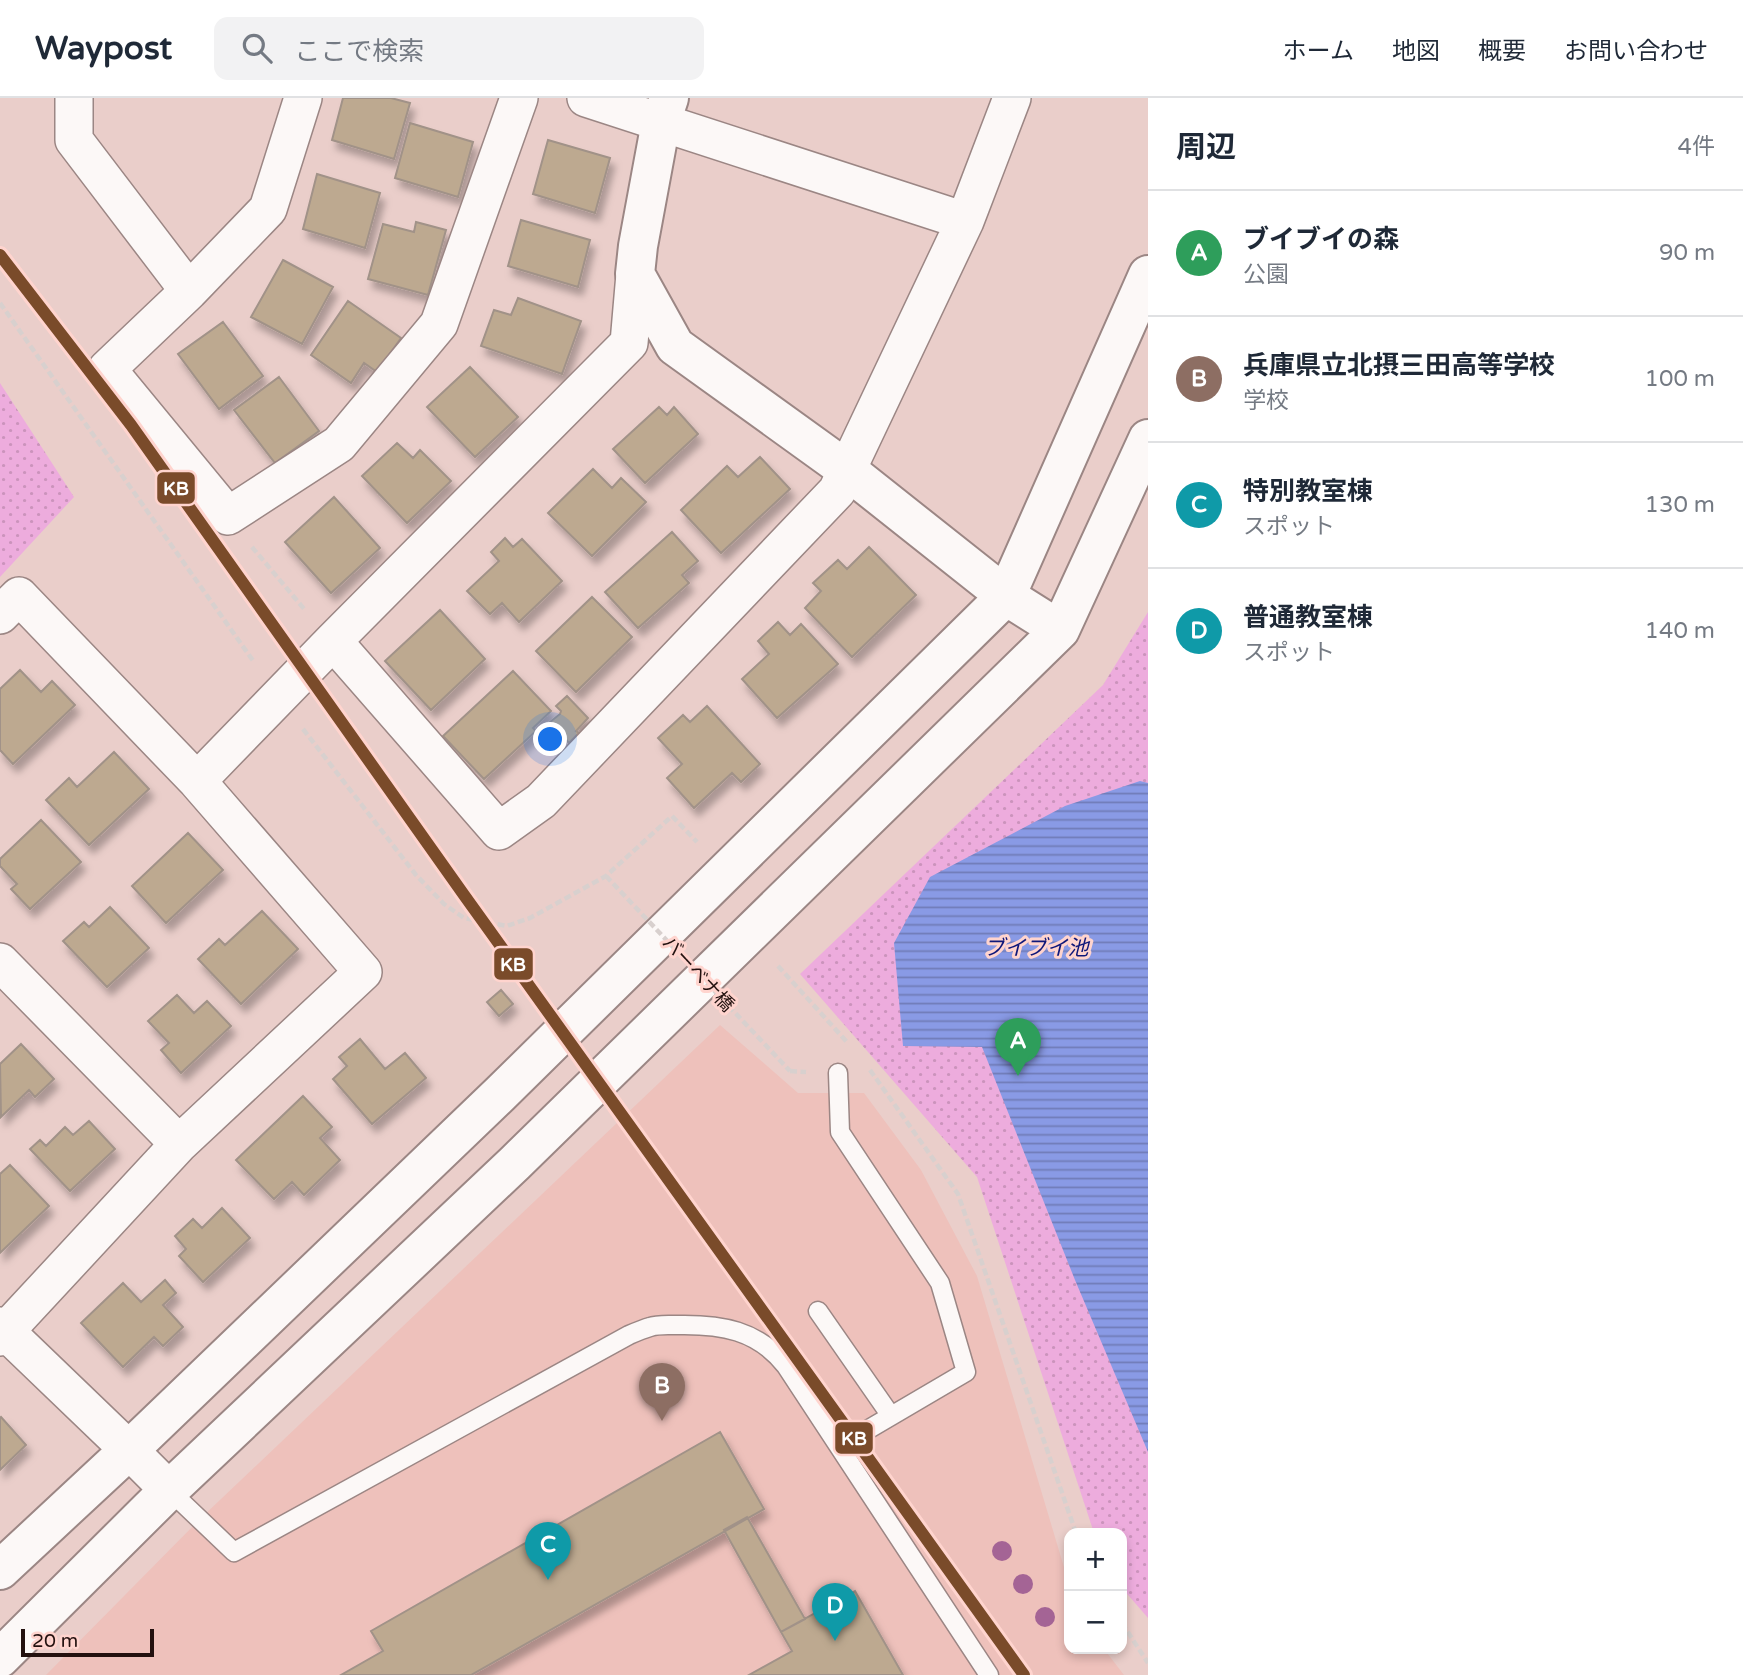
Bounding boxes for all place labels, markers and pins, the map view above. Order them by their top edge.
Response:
pin: A [995,1018,1041,1076]
pin: B [639,1363,685,1421]
pin: C [525,1522,571,1580]
pin: D [812,1583,858,1641]

